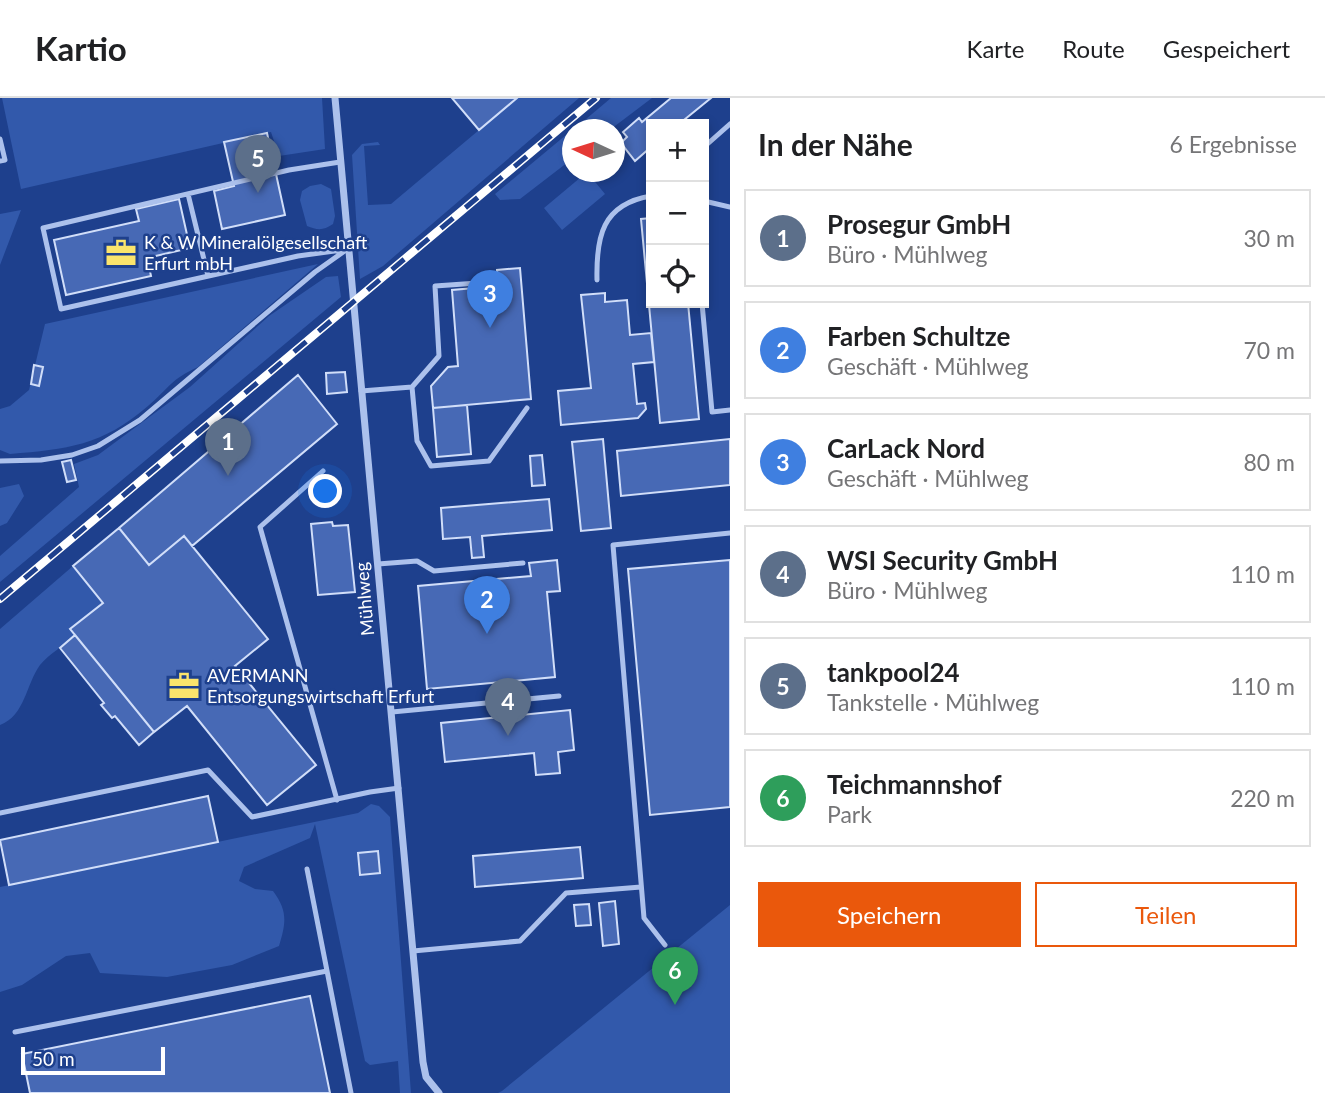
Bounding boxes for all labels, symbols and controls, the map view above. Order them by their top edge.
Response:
text: Kartio [35,28,127,68]
text: Karte [967,34,1024,63]
text: Route [1062,34,1125,63]
text: Gespeichert [1163,34,1290,63]
north arrow [562,119,625,182]
map controls [646,119,709,308]
button: + [646,119,709,182]
text: In der Nähe [758,126,913,162]
text: 6 Ergebnisse [1169,130,1297,158]
pin: 5 [235,135,281,193]
button: − [646,182,709,245]
text: Prosegur GmbH [827,208,1011,240]
text: 1 [776,224,790,252]
text: 30 m [1244,224,1295,252]
place label: K & W Mineralölgesellschaft Erfurt mbH [144,231,368,274]
office icon: K & W Mineralölgesellschaft Erfurt mbH [104,236,138,270]
text: Büro · Mühlweg [827,240,987,268]
button: locate [646,245,709,308]
pin: 3 [467,270,513,328]
text: Farben Schultze [827,320,1010,352]
text: 2 [776,336,790,364]
text: 70 m [1244,336,1295,364]
text: Geschäft · Mühlweg [827,352,1029,380]
pin: 1 [205,418,251,476]
text: CarLack Nord [827,432,985,464]
text: 3 [776,448,790,476]
text: 80 m [1244,448,1295,476]
text: Geschäft · Mühlweg [827,464,1029,492]
your location [308,474,342,508]
text: WSI Security GmbH [827,544,1058,576]
text: 4 [776,560,790,588]
text: 110 m [1230,560,1295,588]
street label: Mühlweg [350,561,378,637]
pin: 2 [464,576,510,634]
text: Büro · Mühlweg [827,576,987,604]
text: tankpool24 [827,656,960,688]
place label: AVERMANN Entsorgungswirtschaft Erfurt [207,664,435,707]
office icon: AVERMANN Entsorgungswirtschaft Erfurt [167,669,201,703]
text: 5 [776,672,790,700]
text: 110 m [1230,672,1295,700]
pin: 4 [485,678,531,736]
text: Tankstelle · Mühlweg [827,688,1039,716]
text: Teichmannshof [827,768,1001,800]
text: 6 [776,784,790,812]
text: 220 m [1230,784,1295,812]
text: Park [827,800,872,828]
button: Speichern [758,882,1021,947]
button: Teilen [1035,882,1297,947]
pin: 6 [652,947,698,1005]
scale bar [21,1044,164,1076]
text: 50 m [32,1047,75,1070]

